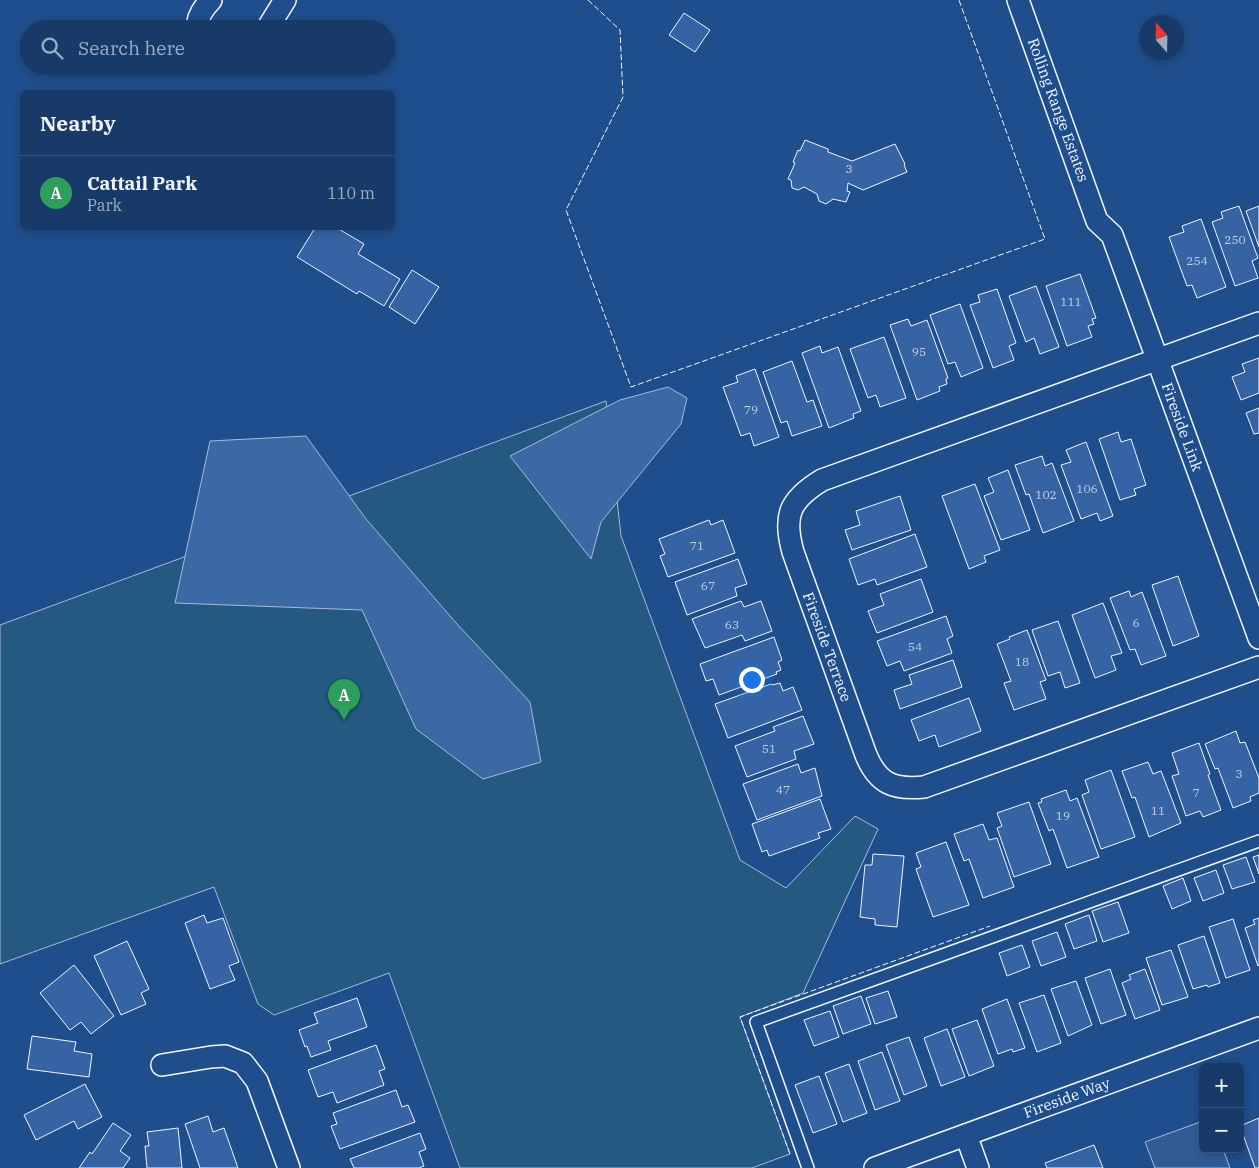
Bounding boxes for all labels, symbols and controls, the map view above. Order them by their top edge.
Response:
north arrow [1139,15,1184,60]
search box [20,20,395,75]
icon: search [38,34,66,62]
street label: Rolling Range Estates [1024,35,1093,184]
text: Search here [78,36,185,60]
text: Nearby [40,109,116,137]
house number: 3 [845,161,853,176]
text: Cattail Park [87,171,197,195]
text: A [50,183,62,203]
text: 110 m [327,183,375,203]
text: Park [87,195,122,215]
house number: 250 [1224,232,1246,247]
house number: 254 [1186,253,1208,268]
house number: 111 [1060,294,1082,309]
house number: 95 [912,344,926,359]
street label: Fireside Link [1158,380,1207,474]
house number: 79 [744,402,758,417]
house number: 106 [1076,481,1098,496]
house number: 102 [1035,487,1057,502]
house number: 71 [690,538,704,553]
house number: 67 [701,578,715,593]
street label: Fireside Terrace [799,589,856,704]
house number: 6 [1132,615,1140,630]
house number: 63 [725,617,739,632]
house number: 54 [908,639,922,654]
house number: 18 [1015,654,1029,669]
your location [739,667,765,693]
pin: A [328,679,360,720]
house number: 51 [762,741,776,756]
house number: 3 [1235,766,1243,781]
house number: 47 [776,782,790,797]
house number: 7 [1192,785,1200,800]
house number: 11 [1151,803,1165,818]
house number: 19 [1056,808,1070,823]
map controls [1199,1063,1244,1153]
button: + [1199,1063,1244,1108]
street label: Fireside Way [1021,1073,1113,1122]
button: − [1199,1108,1244,1153]

